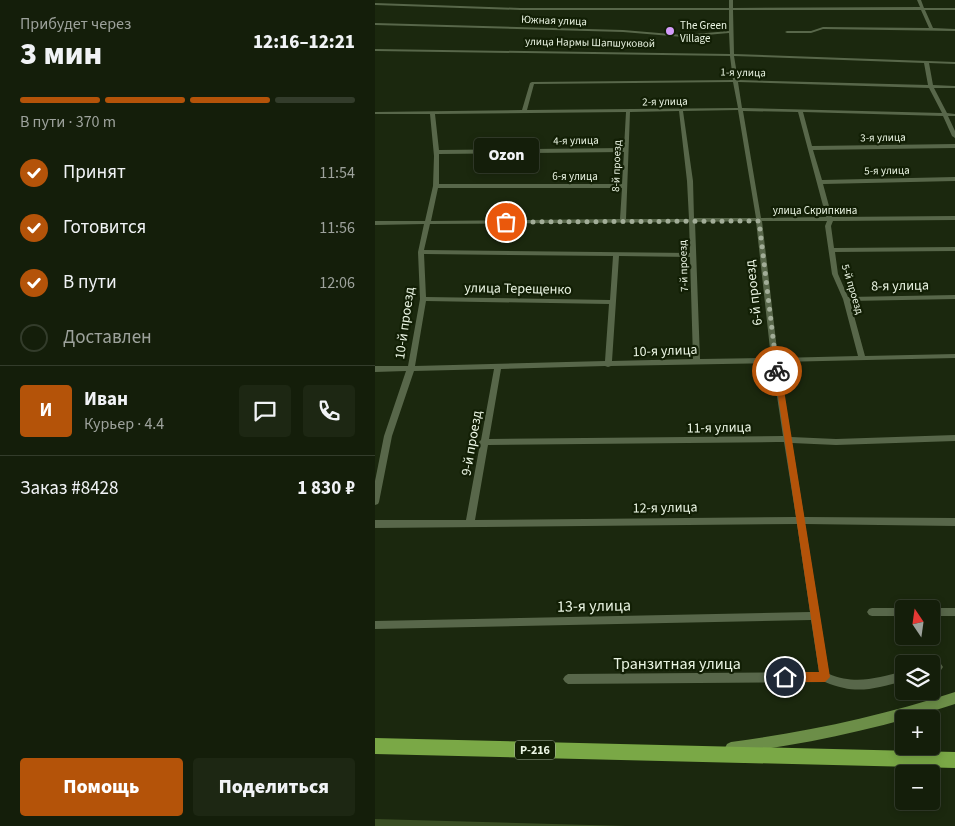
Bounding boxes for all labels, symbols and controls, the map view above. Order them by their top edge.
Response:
street label: Южная улица [521,12,587,29]
text: Прибудет через [20,13,131,35]
place label: The Green Village [680,18,727,46]
marker: The Green Village [664,25,676,37]
text: 12:16–12:21 [253,29,355,56]
text: 3 мин [20,31,102,77]
street label: улица Нармы Шапшуковой [525,34,655,51]
street label: 1-я улица [720,65,766,80]
street label: 2-я улица [642,94,688,109]
text: В пути · 370 m [20,111,116,133]
street label: 3-я улица [860,130,906,145]
street label: 4-я улица [553,133,599,148]
callout: Ozon [473,137,539,172]
street label: 8-й проезд [608,140,625,192]
text: Ozon [488,144,525,166]
icon: check [20,159,48,187]
text: Принят [63,159,126,186]
text: 11:54 [319,162,355,184]
street label: 5-я улица [864,163,910,178]
street label: 6-я улица [552,169,598,184]
pin [485,201,527,243]
street label: улица Скрипкина [773,203,857,218]
icon: bag [492,208,520,236]
icon: check [20,214,48,242]
text: Готовится [63,214,146,241]
text: 11:56 [319,217,355,239]
street label: 7-й проезд [675,240,692,292]
street label: 6-й проезд [740,258,768,327]
street label: 5-й проезд [838,262,867,316]
icon: check [20,269,48,297]
text: В пути [63,269,117,296]
text: 12:06 [319,272,355,294]
street label: 8-я улица [871,275,929,297]
street label: улица Терещенко [464,278,572,300]
street label: 10-й проезд [390,285,420,361]
text: Доставлен [63,324,152,351]
street label: 10-я улица [632,340,698,362]
courier [752,346,802,396]
icon: bike [763,357,791,385]
button: chat [239,385,291,437]
button: phone [303,385,355,437]
text: Иван [84,386,128,413]
text: И [40,397,52,424]
street label: 9-й проезд [456,408,488,477]
text: Курьер · 4.4 [84,413,164,435]
street label: 11-я улица [686,417,752,439]
text: Заказ #8428 [20,475,119,502]
text: 1 830 ₽ [297,475,355,502]
street label: 12-я улица [632,497,698,519]
street label: 13-я улица [557,594,631,618]
north arrow [895,600,940,645]
map controls [895,600,940,810]
street label: Транзитная улица [613,653,741,675]
button: layers [895,655,940,700]
pin [764,656,806,698]
icon: home [771,663,799,691]
button: + [895,710,940,755]
road number: Р-216 [515,740,555,760]
button: Помощь [20,758,183,816]
button: Поделиться [193,758,355,816]
button: − [895,765,940,810]

